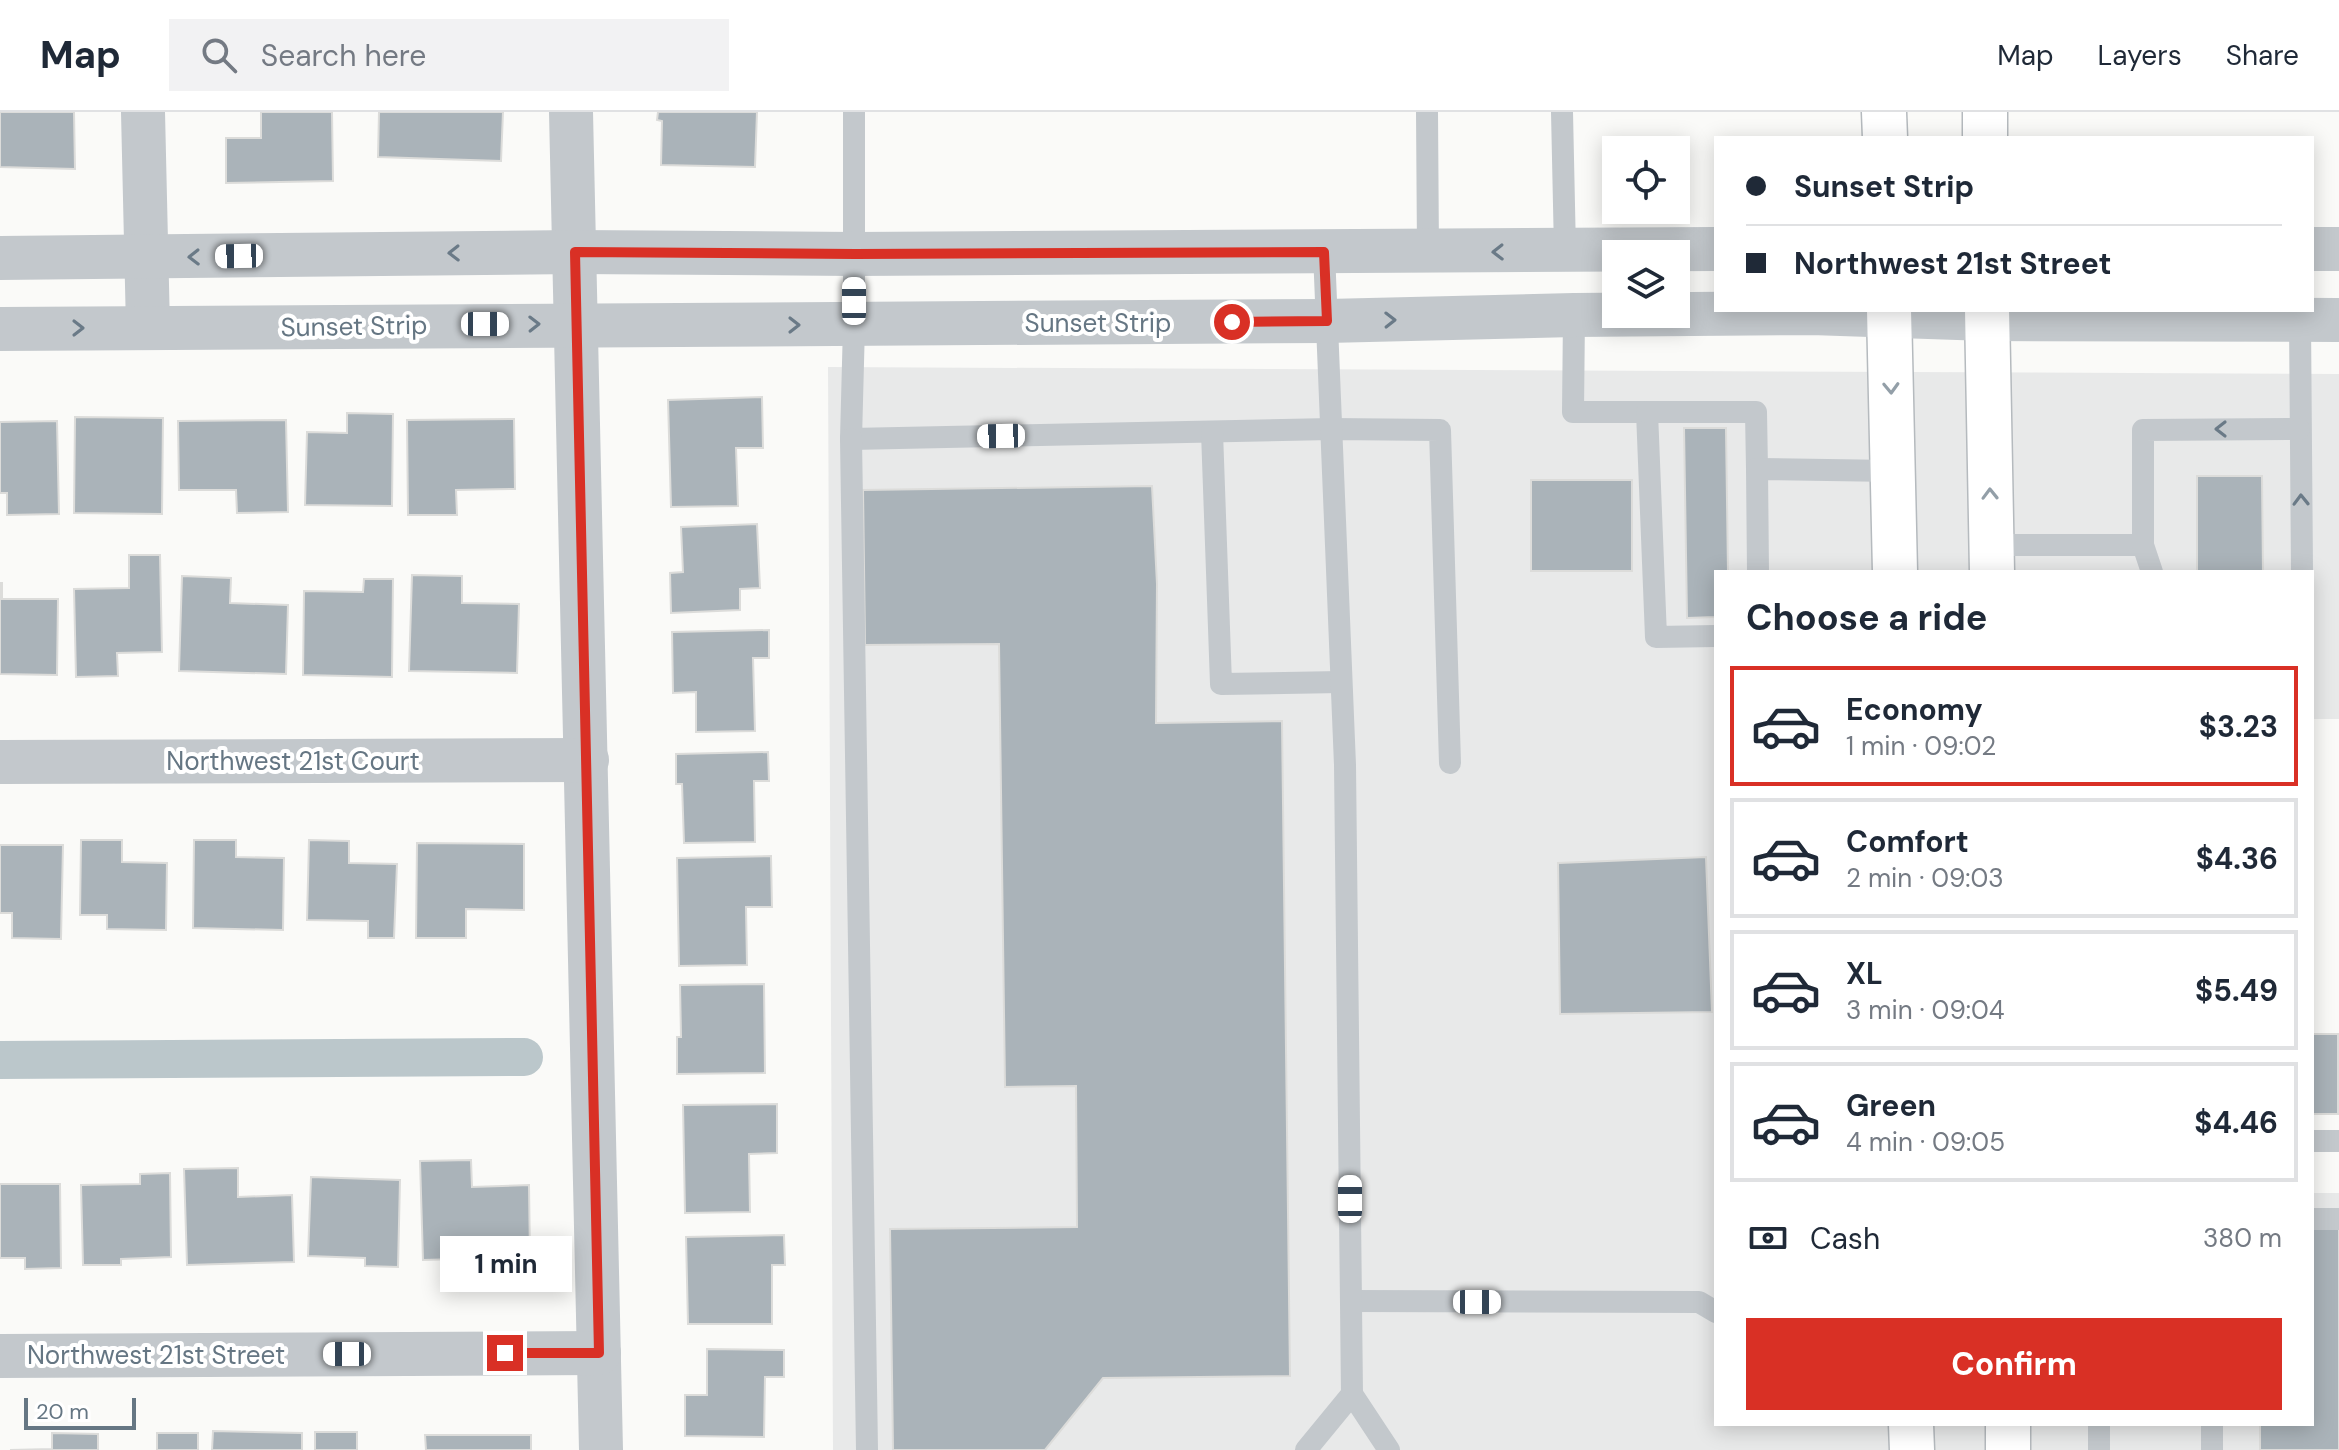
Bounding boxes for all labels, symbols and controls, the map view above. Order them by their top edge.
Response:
search box [169,19,729,91]
text: Map [40,30,121,80]
icon: search [197,33,241,77]
text: Search here [261,36,426,75]
text: Map [1997,37,2054,74]
text: Layers [2098,37,2182,74]
text: Share [2226,37,2299,74]
map controls [1602,136,1690,328]
button: locate [1602,136,1690,224]
text: Sunset Strip [1794,167,1974,206]
button: layers [1602,240,1690,328]
one-way arrow [1491,243,1504,260]
car [215,244,263,268]
text: Northwest 21st Street [1794,244,2112,283]
one-way arrow [447,245,460,262]
one-way arrow [187,248,200,266]
car [842,277,866,325]
route start [1214,304,1250,340]
street label: Sunset Strip [1025,306,1171,340]
street label: Sunset Strip [280,308,428,344]
one-way arrow [1384,311,1397,328]
car [461,312,509,336]
one-way arrow [528,315,541,333]
one-way arrow [788,316,801,333]
one-way arrow [72,319,85,337]
one-way arrow [1883,382,1900,395]
one-way arrow [2214,420,2227,438]
car [977,424,1025,448]
one-way arrow [1982,487,1999,500]
one-way arrow [2292,493,2309,506]
text: Choose a ride [1746,594,1987,641]
icon: car [1750,690,1822,762]
text: Economy [1846,690,1983,729]
text: $3.23 [2199,707,2278,746]
text: 1 min · 09:02 [1846,729,1996,763]
street label: Northwest 21st Court [166,744,420,778]
icon: car [1750,822,1822,894]
text: Comfort [1846,822,1969,861]
text: $4.36 [2196,839,2278,878]
text: 2 min · 09:03 [1846,861,2004,895]
icon: car [1750,954,1822,1026]
text: XL [1846,954,1883,993]
text: $5.49 [2195,971,2278,1010]
text: 3 min · 09:04 [1846,993,2005,1027]
icon: car [1750,1086,1822,1158]
text: Green [1846,1086,1936,1125]
text: $4.46 [2194,1103,2278,1142]
text: 4 min · 09:05 [1846,1125,2005,1159]
car [1338,1175,1362,1223]
icon: cash [1746,1216,1790,1260]
text: Cash [1810,1219,1880,1258]
text: 380 m [2203,1221,2282,1255]
callout: 1 min [439,1237,571,1293]
text: 1 min [474,1247,538,1281]
car [1453,1290,1501,1314]
button: Confirm [1746,1318,2282,1410]
route end [487,1335,523,1371]
street label: Northwest 21st Street [27,1338,285,1372]
car [323,1342,371,1366]
scale bar [24,1394,136,1430]
text: 20 m [36,1397,89,1426]

